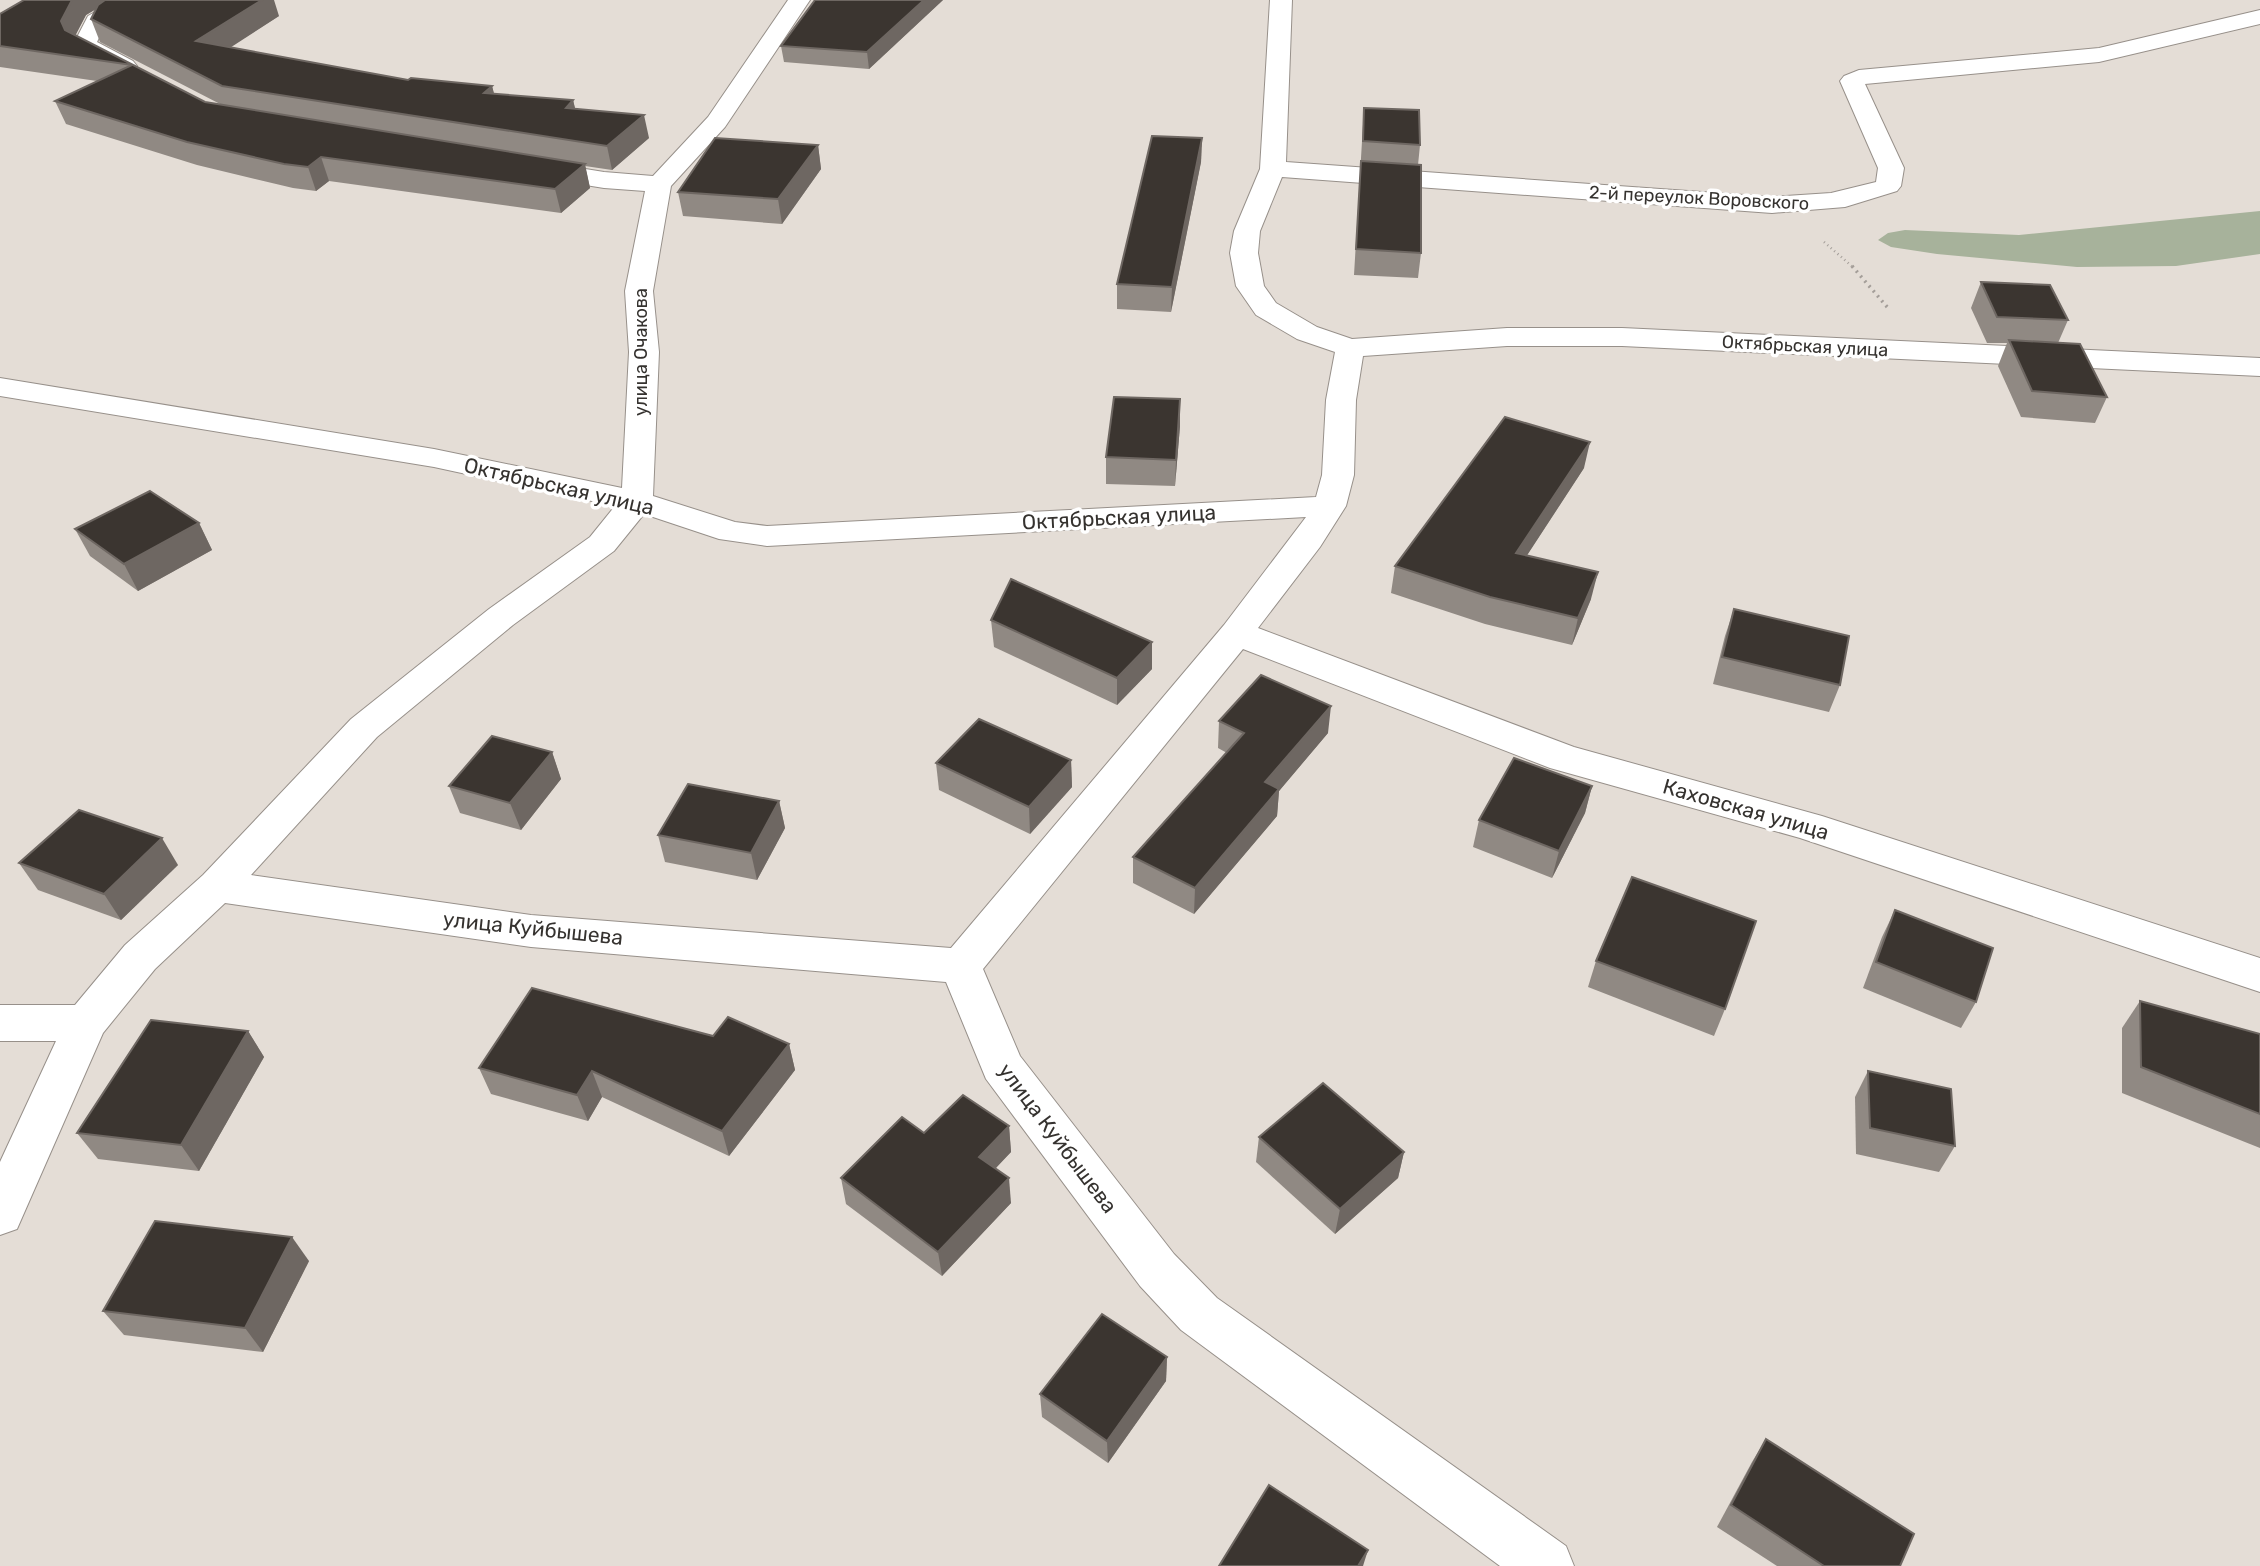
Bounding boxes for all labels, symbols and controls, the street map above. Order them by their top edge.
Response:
street label: 2-й переулок Воровского [1588,181,1810,215]
street label: улица Очакова [630,288,652,416]
street label: Октябрьская улица [1721,331,1889,361]
street label: Октябрьская улица [462,452,656,520]
street label: Октябрьская улица [1021,499,1217,535]
street label: Каховская улица [1660,773,1832,845]
street label: улица Куйбышева [442,906,624,950]
street label: улица Куйбышева [994,1058,1122,1218]

